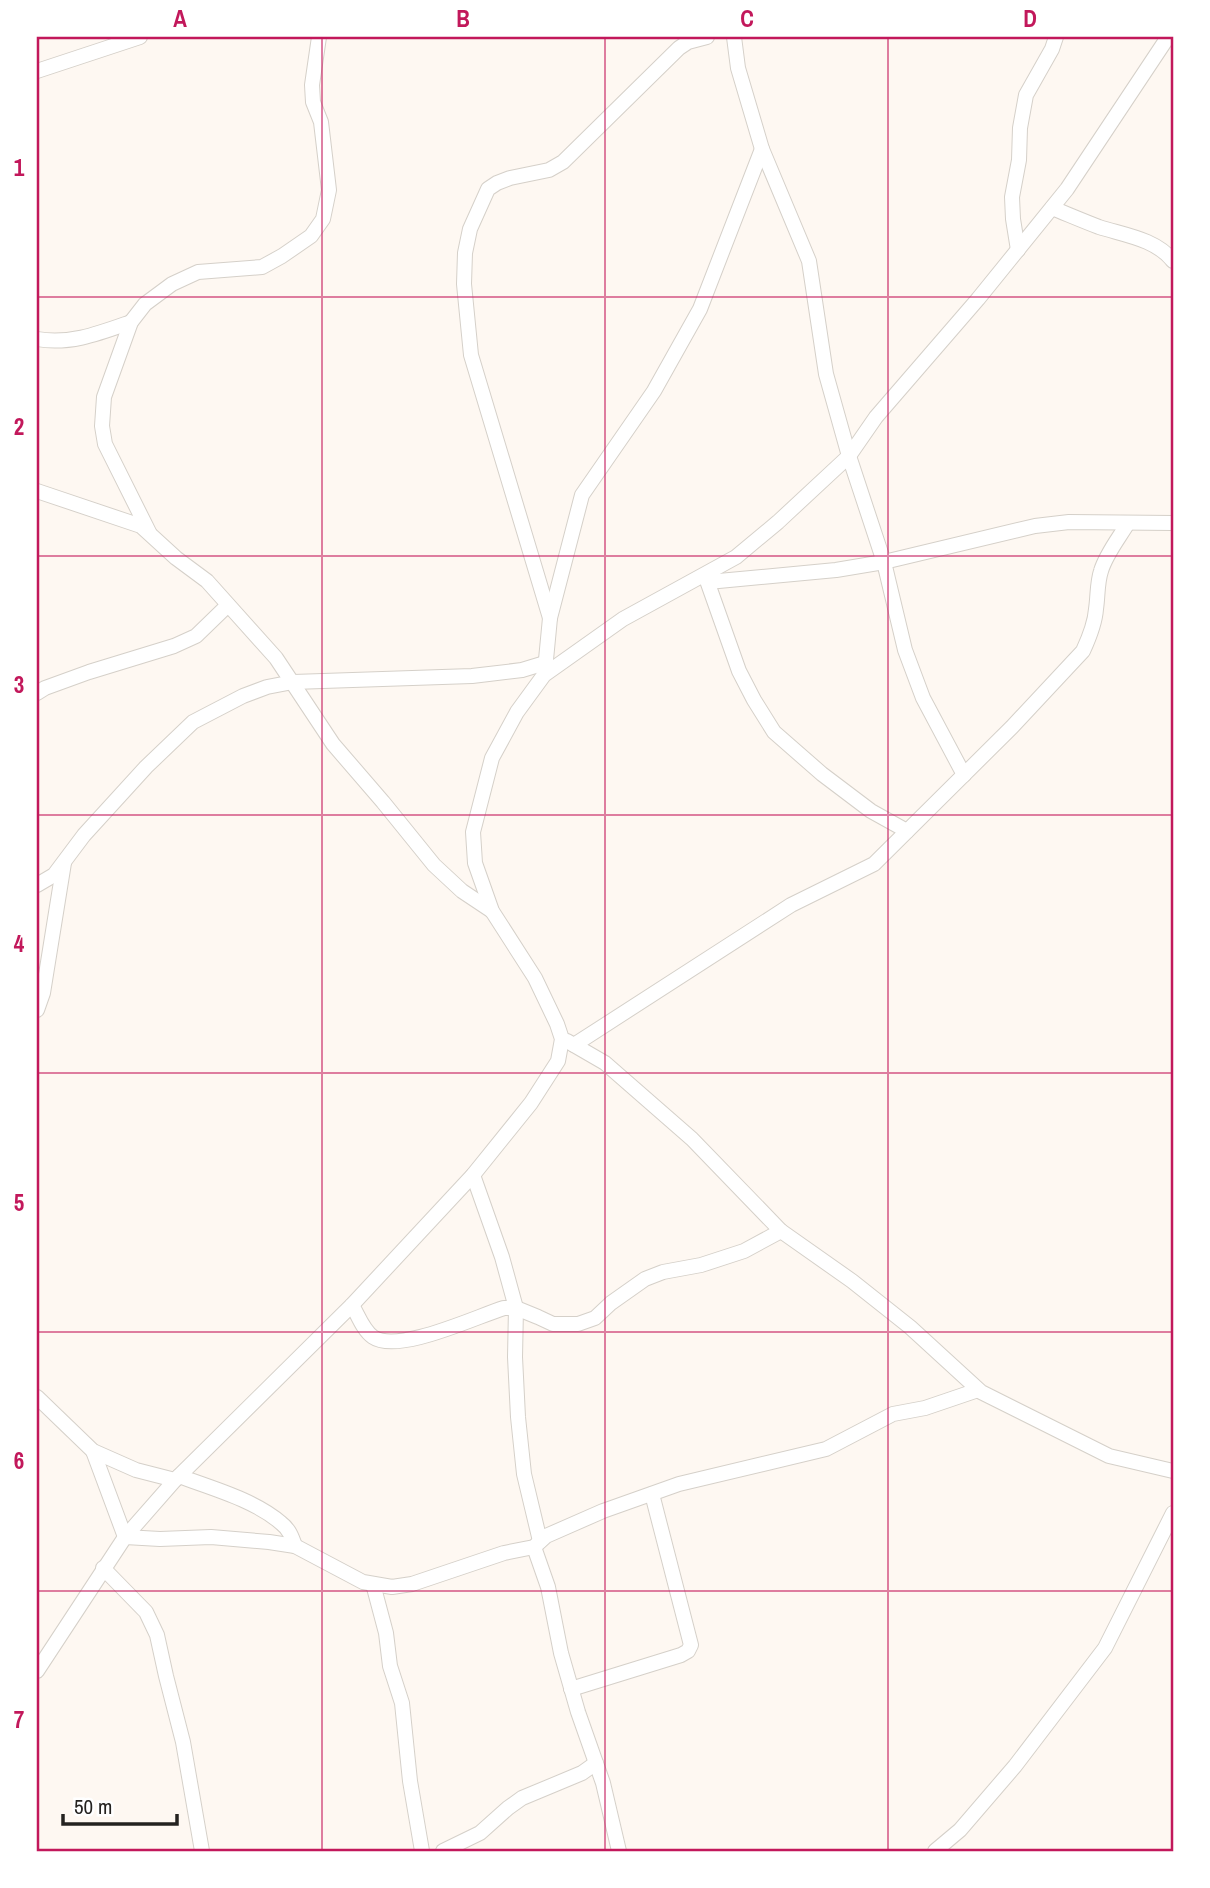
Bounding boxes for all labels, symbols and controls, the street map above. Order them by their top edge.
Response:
text: A [173,3,187,34]
text: B [456,3,470,34]
text: C [740,3,754,34]
text: D [1023,3,1037,34]
text: 1 [14,152,25,183]
text: 2 [14,411,24,442]
text: 3 [14,669,24,700]
text: 4 [14,928,25,959]
text: 5 [14,1187,24,1218]
text: 6 [14,1445,24,1476]
text: 7 [14,1704,24,1735]
scale bar [63,1783,177,1827]
text: 50 m [74,1792,112,1821]

